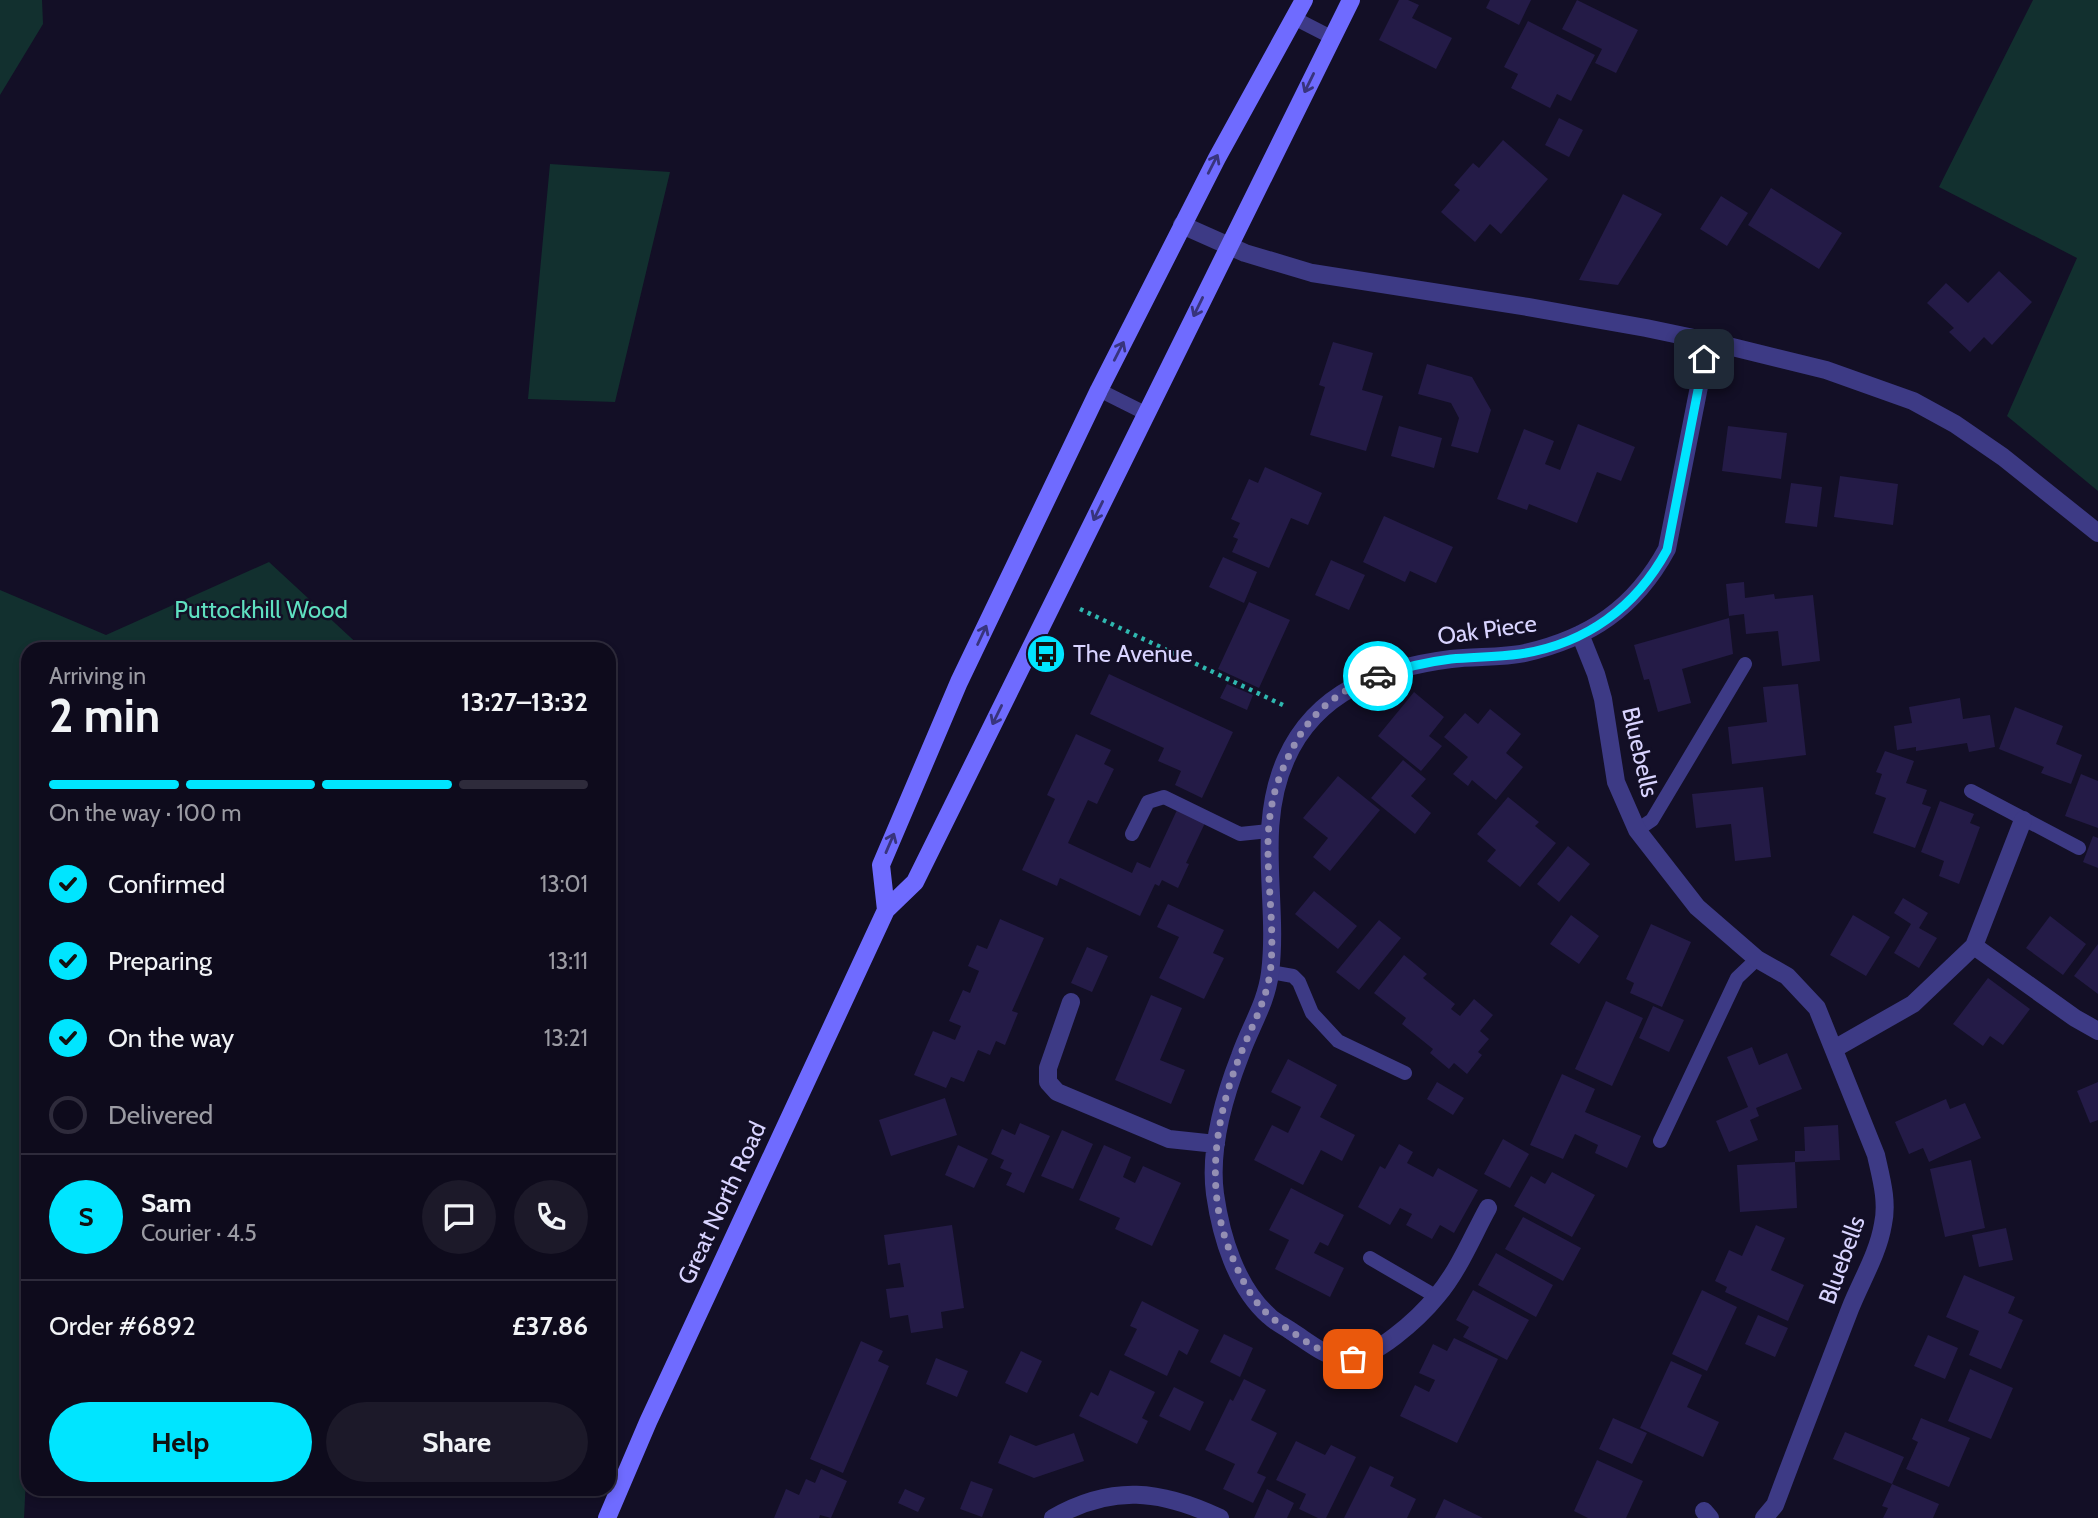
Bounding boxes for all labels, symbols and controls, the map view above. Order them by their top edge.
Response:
one-way arrow [1301,72,1315,93]
one-way arrow [1207,154,1221,175]
one-way arrow [1190,296,1204,317]
pin [1674,329,1734,389]
icon: home [1685,340,1723,378]
one-way arrow [1112,341,1126,362]
one-way arrow [1090,500,1104,521]
park label: Puttockhill Wood [174,595,348,624]
street label: Oak Piece [1435,608,1538,651]
one-way arrow [976,625,989,646]
bus stop icon: The Avenue [1025,633,1067,675]
place label: The Avenue [1073,639,1192,668]
courier [1343,641,1413,711]
icon: car [1359,657,1397,695]
text: Arriving in [49,662,146,690]
text: 13:27–13:32 [461,686,588,718]
text: 2 min [49,688,160,744]
one-way arrow [990,704,1004,725]
street label: Bluebells [1616,704,1665,800]
text: On the way · 100 m [49,799,241,827]
one-way arrow [884,833,897,855]
icon: check [49,865,87,903]
text: Confirmed [108,868,225,900]
text: 13:01 [540,870,588,898]
icon: check [49,942,87,980]
text: Preparing [108,945,212,977]
text: 13:11 [548,947,588,975]
icon: check [49,1019,87,1057]
text: On the way [108,1022,234,1054]
text: 13:21 [544,1024,588,1052]
text: Delivered [108,1099,213,1131]
street label: Great North Road [671,1117,772,1289]
button: chat [422,1180,496,1254]
button: phone [514,1180,588,1254]
text: Sam [141,1187,192,1219]
text: S [78,1201,94,1233]
street label: Bluebells [1812,1212,1871,1308]
text: Courier · 4.5 [141,1219,257,1247]
text: Order #6892 [49,1310,196,1342]
text: £37.86 [512,1310,588,1342]
pin [1323,1329,1383,1389]
icon: bag [1334,1340,1372,1378]
button: Help [49,1402,312,1482]
button: Share [326,1402,588,1482]

